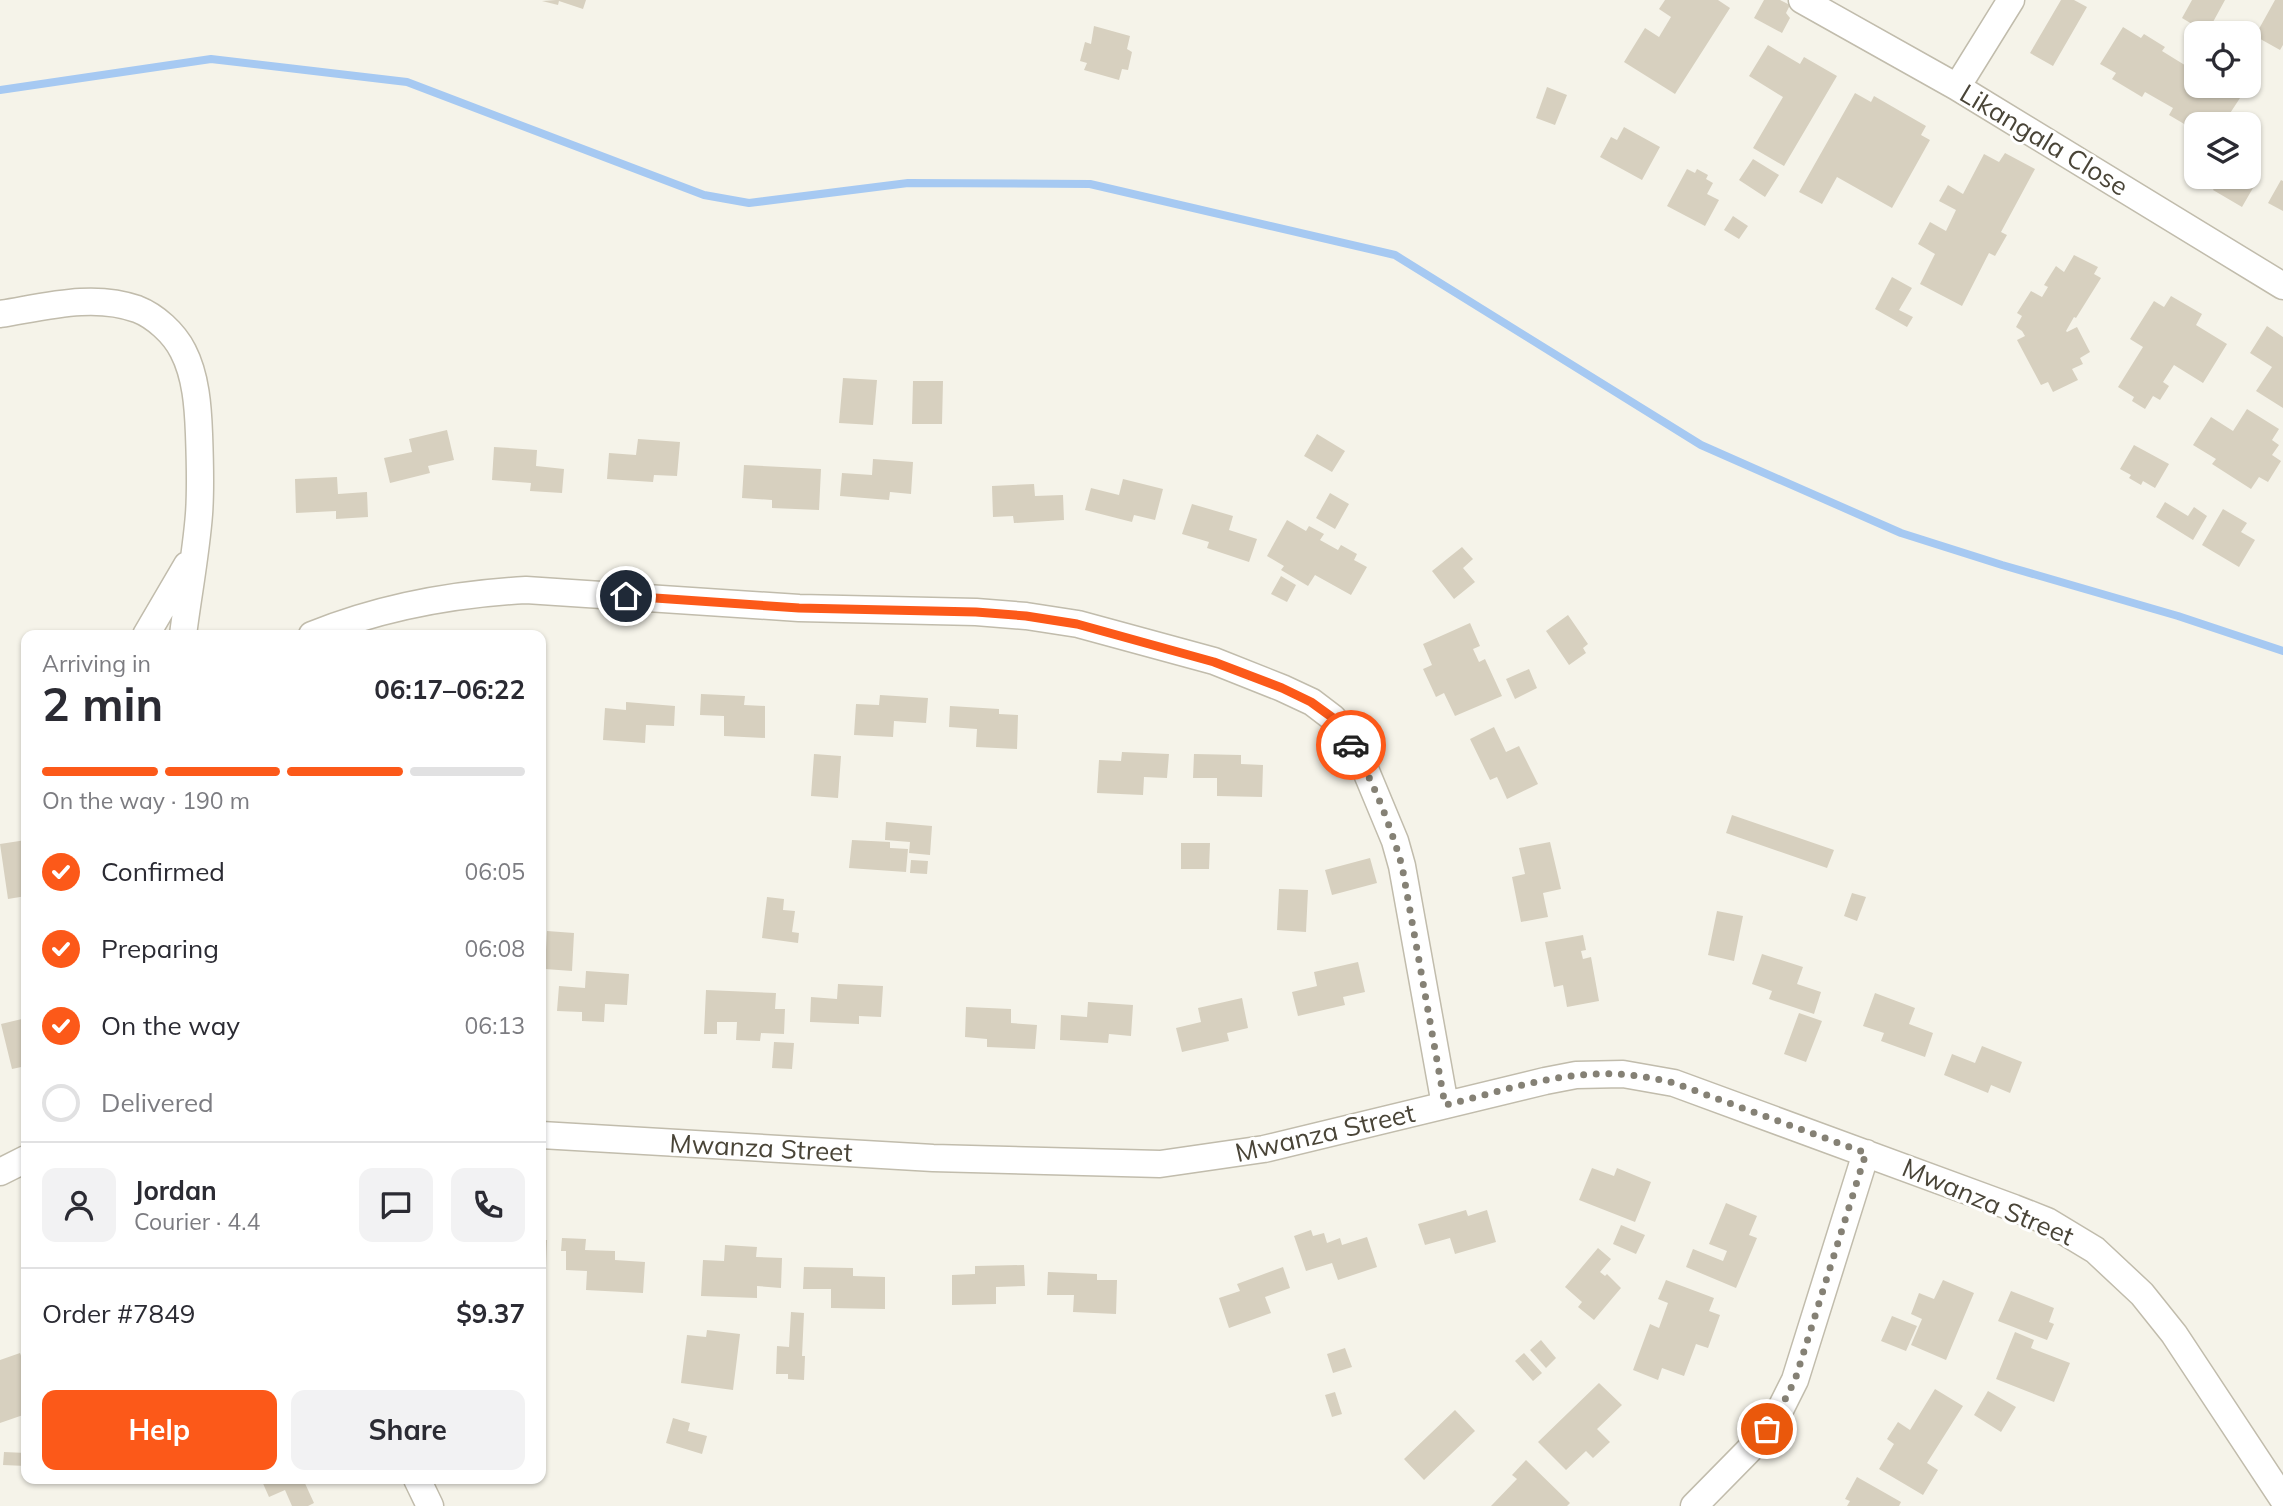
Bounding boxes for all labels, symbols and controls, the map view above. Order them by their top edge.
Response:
map controls [2184,21,2261,189]
button: locate [2184,21,2261,98]
street label: Likangala Close [1954,76,2134,203]
button: layers [2184,112,2261,189]
pin [596,566,656,626]
icon: home [607,577,645,615]
text: Arriving in [42,649,151,678]
text: 06:17–06:22 [374,673,525,706]
text: 2 min [42,675,163,733]
courier [1316,710,1386,780]
icon: car [1332,726,1370,764]
text: On the way · 190 m [42,786,250,815]
icon: check [42,853,80,891]
text: Confirmed [101,855,225,888]
text: 06:05 [465,857,525,886]
icon: check [42,930,80,968]
text: Preparing [101,932,219,965]
text: 06:08 [465,934,525,963]
icon: check [42,1007,80,1045]
text: On the way [101,1009,240,1042]
text: 06:13 [465,1011,525,1040]
text: Delivered [101,1086,214,1119]
street label: Mwanza Street [1232,1096,1418,1169]
street label: Mwanza Street [669,1126,853,1169]
street label: Mwanza Street [1897,1151,2079,1253]
button: person [42,1168,116,1242]
button: chat [359,1168,433,1242]
button: phone [451,1168,525,1242]
text: Jordan [134,1174,217,1207]
text: Courier · 4.4 [134,1207,260,1236]
text: Order #7849 [42,1297,195,1330]
text: $9.37 [456,1297,525,1330]
button: Help [42,1390,277,1470]
button: Share [291,1390,525,1470]
pin [1737,1399,1797,1459]
icon: bag [1748,1410,1786,1448]

